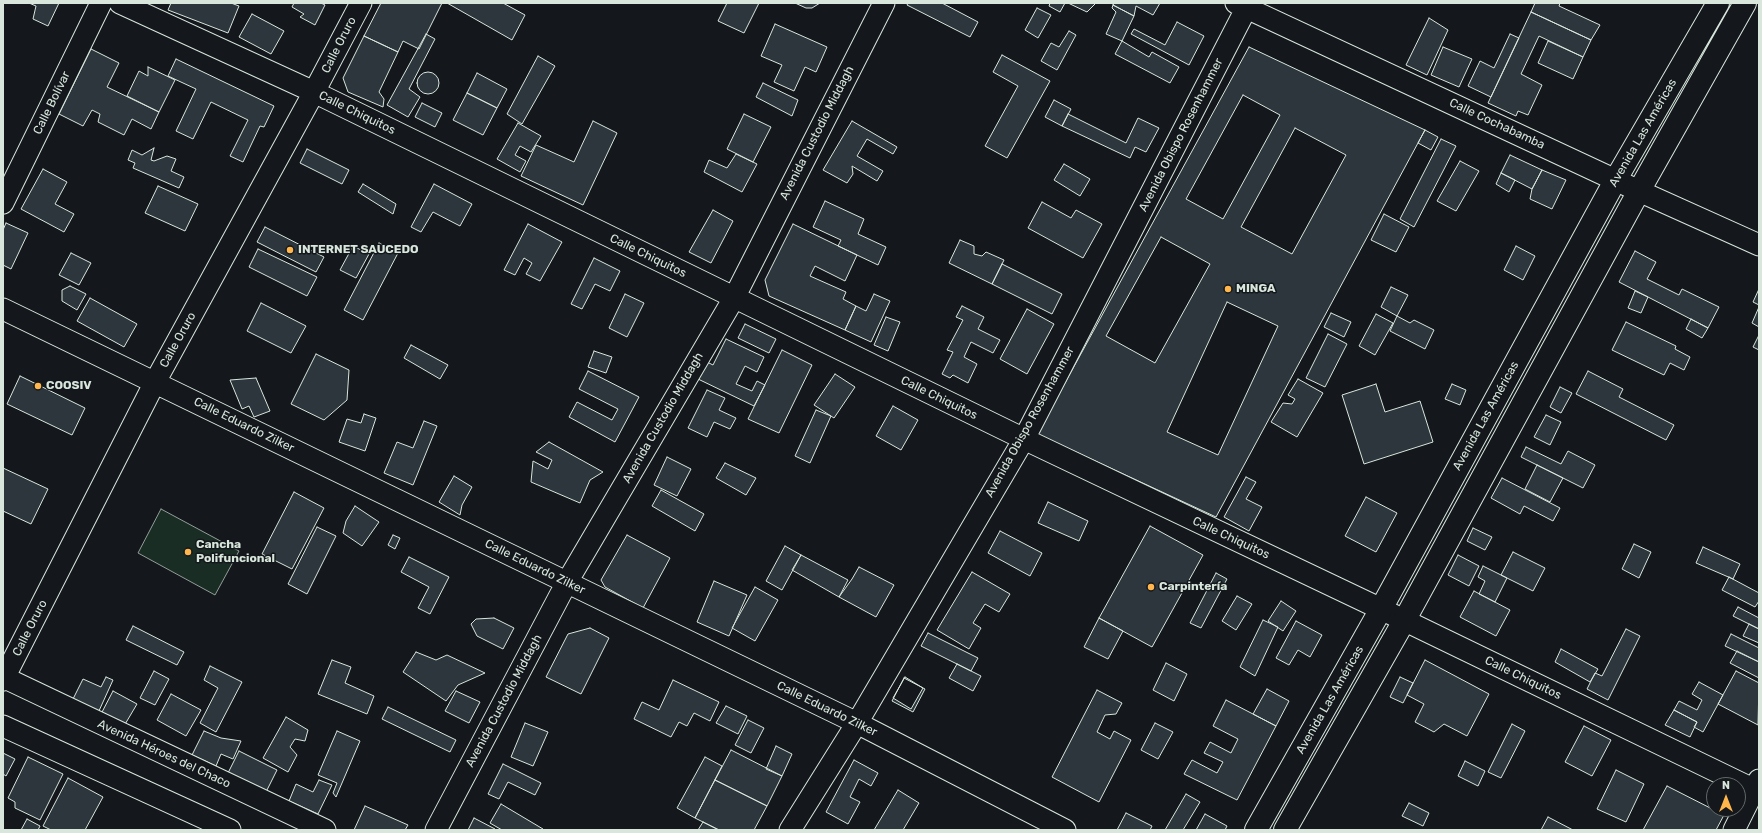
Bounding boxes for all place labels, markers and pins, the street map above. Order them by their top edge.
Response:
place label: INTERNET SAUCEDO [298,243,419,257]
marker: INTERNET SAUCEDO [285,245,295,255]
place label: MINGA [1236,282,1275,296]
marker: MINGA [1223,284,1233,294]
place label: COOSIV [46,379,92,393]
marker: COOSIV [33,381,43,391]
place label: Cancha Polifuncional [196,538,275,566]
marker: Cancha Polifuncional [183,547,193,557]
place label: Carpintería [1159,580,1227,594]
marker: Carpintería [1146,582,1156,592]

